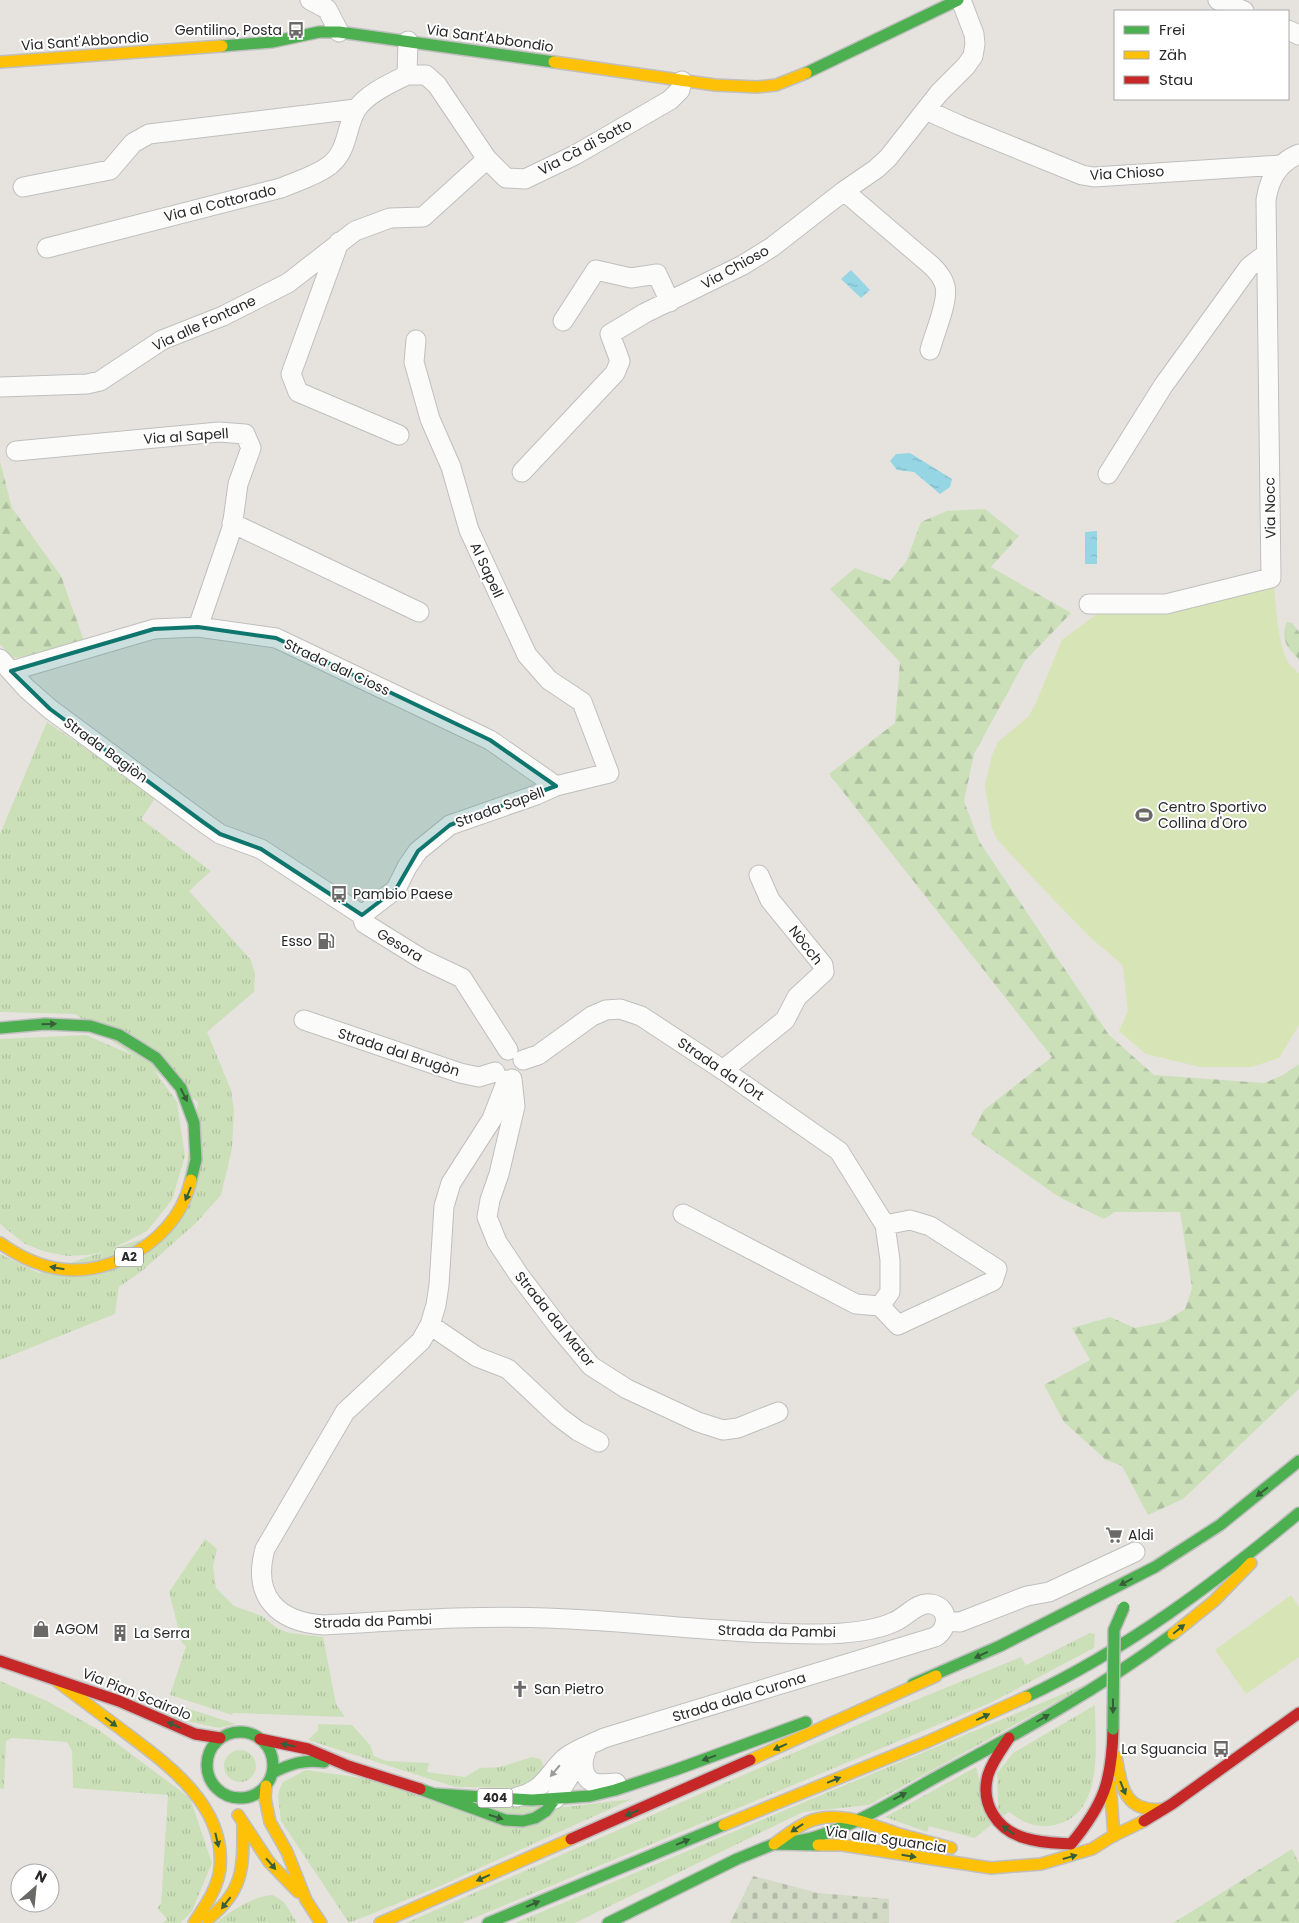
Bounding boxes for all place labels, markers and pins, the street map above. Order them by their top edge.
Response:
place label: Gentilino, Posta [175,20,282,40]
bus stop icon: Gentilino, Posta [286,20,306,40]
place label: Centro Sportivo Collina d'Oro [1158,797,1267,833]
sports icon: Centro Sportivo Collina d'Oro [1134,805,1154,825]
bus stop icon: Pambio Paese [329,884,349,904]
place label: Pambio Paese [353,884,453,904]
place label: Esso [281,931,312,951]
fuel station icon: Esso [316,931,336,951]
supermarket icon: Aldi [1104,1525,1124,1545]
place label: Aldi [1128,1525,1154,1545]
shop icon: AGOM [31,1619,51,1639]
place label: AGOM [55,1619,98,1639]
building icon: La Serra [110,1623,130,1643]
place label: La Serra [134,1623,190,1643]
church icon: San Pietro [510,1679,530,1699]
place label: San Pietro [534,1679,604,1699]
place label: La Sguancia [1121,1739,1207,1759]
bus stop icon: La Sguancia [1211,1739,1231,1759]

